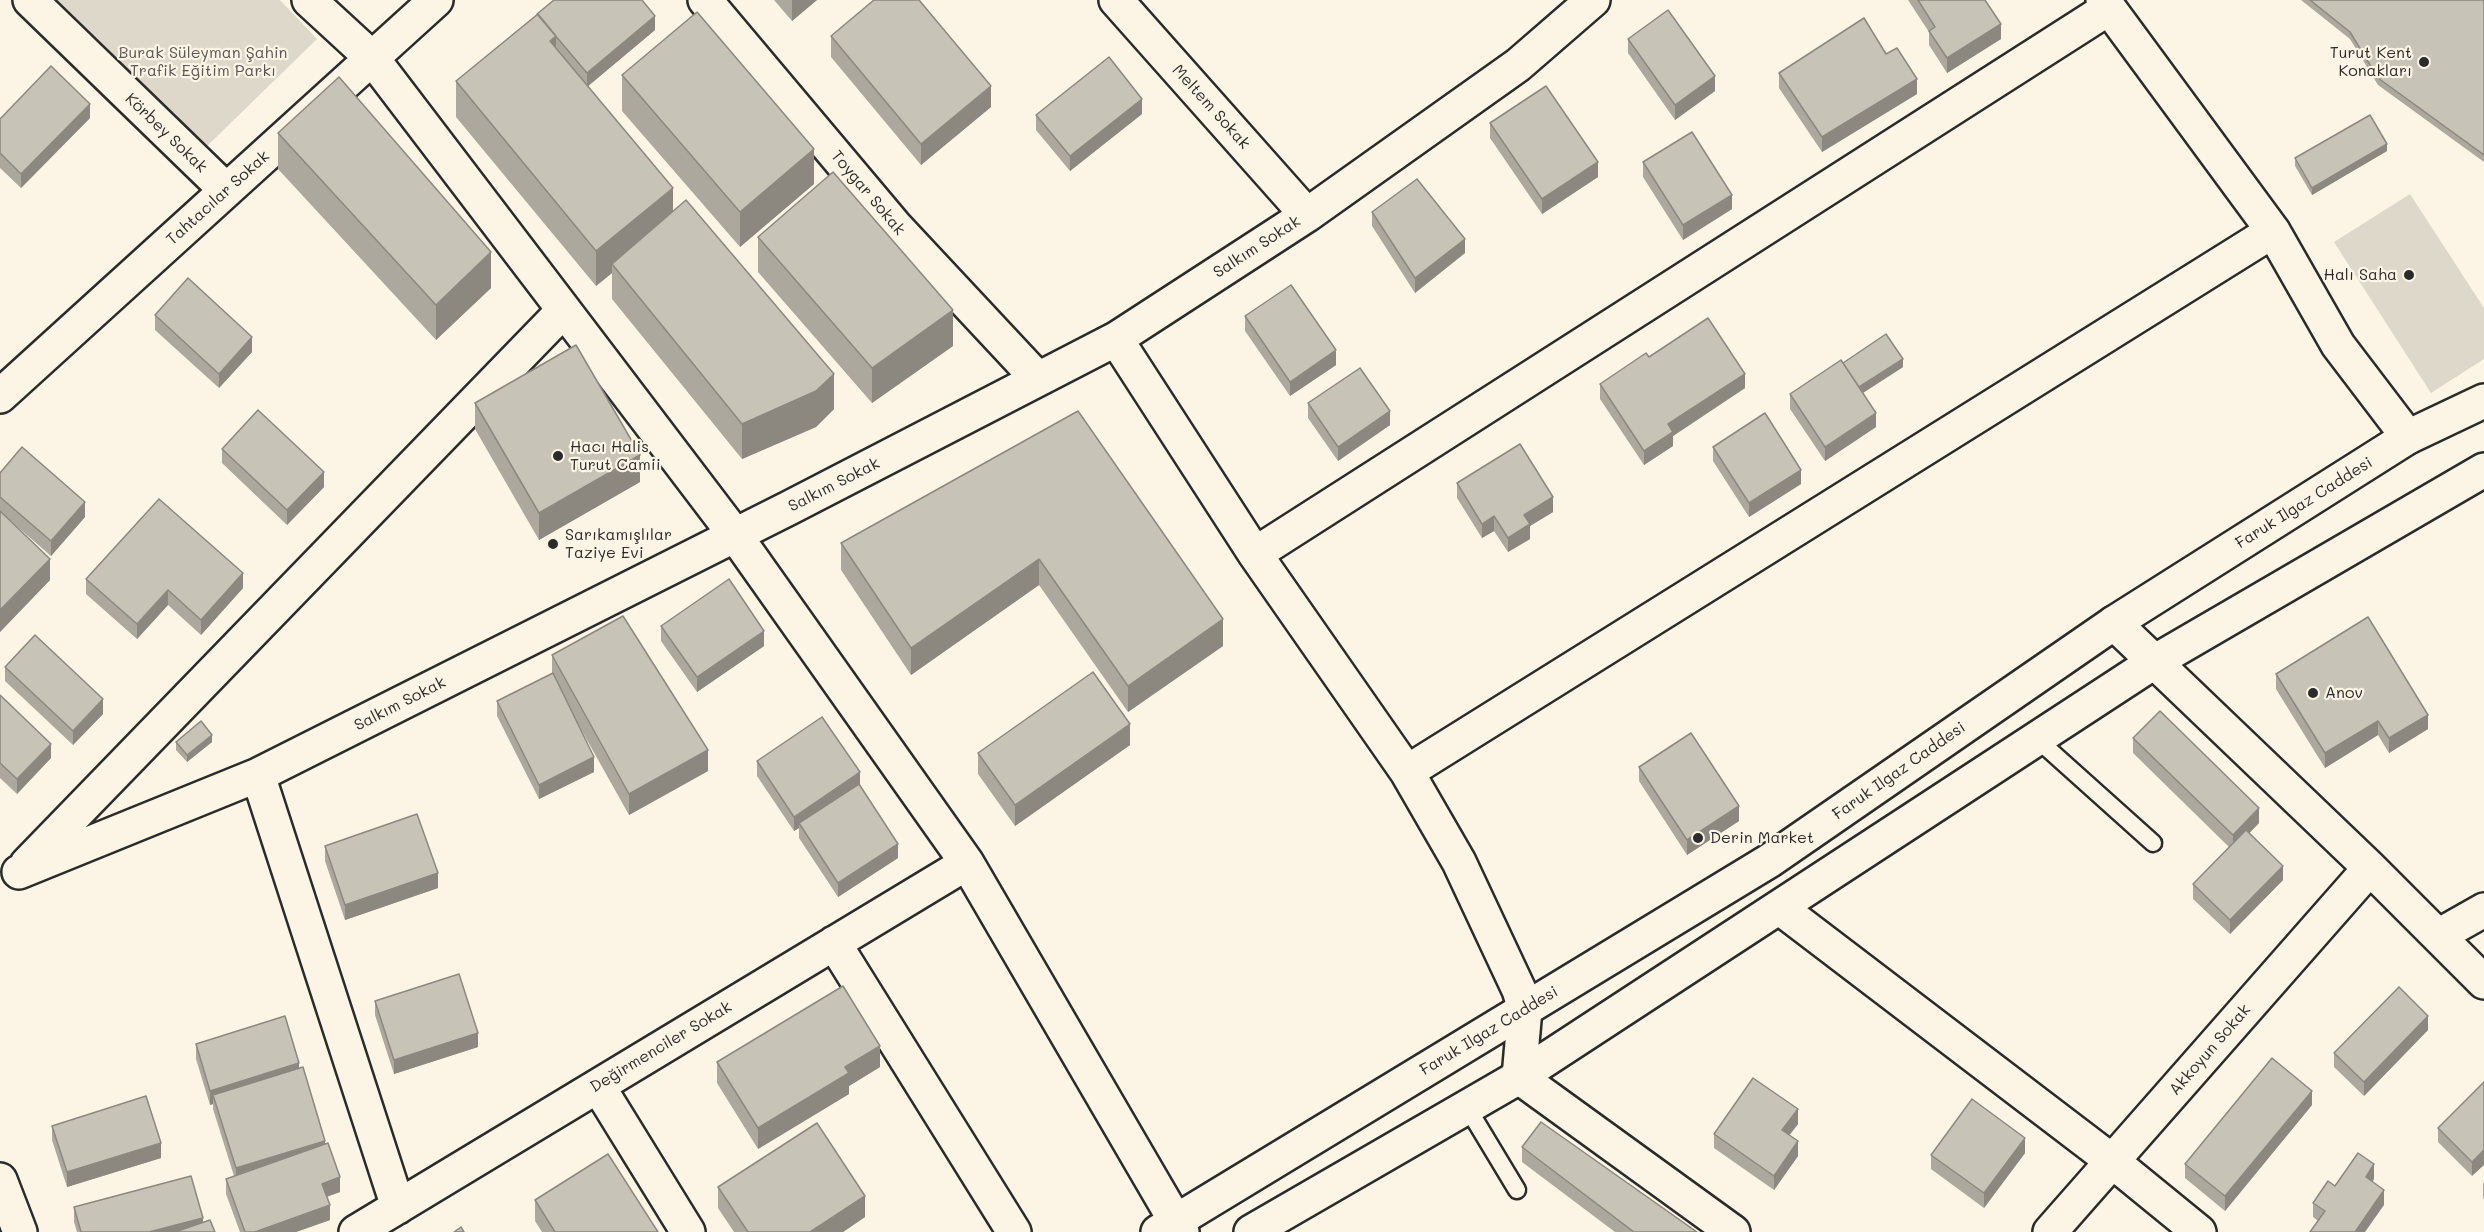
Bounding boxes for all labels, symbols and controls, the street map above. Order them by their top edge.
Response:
park label: Burak Süleyman Şahin Trafik Eğitim Parkı [119,43,287,81]
place label: Turut Kent Konakları [2330,43,2412,81]
marker: Turut Kent Konakları [2417,55,2431,69]
street label: Meltem Sokak [1168,61,1254,153]
street label: Körbey Sokak [121,89,211,177]
street label: Tahtacılar Sokak [163,147,273,249]
street label: Toygar Sokak [827,147,909,239]
street label: Salkım Sokak [1210,212,1304,282]
place label: Halı Saha [2323,265,2397,285]
marker: Halı Saha [2402,268,2416,282]
place label: Hacı Halis Turut Camii [570,437,661,475]
marker: Hacı Halis Turut Camii [551,449,565,463]
street label: Faruk Ilgaz Caddesi [2232,453,2376,553]
street label: Salkım Sokak [785,454,883,516]
place label: Sarıkamışlılar Taziye Evi [565,525,672,563]
marker: Sarıkamışlılar Taziye Evi [546,537,560,551]
street label: Salkım Sokak [351,673,449,735]
place label: Anov [2325,683,2363,703]
marker: Anov [2306,686,2320,700]
street label: Faruk Ilgaz Caddesi [1829,718,1969,824]
place label: Derin Market [1710,828,1814,848]
marker: Derin Market [1691,831,1705,845]
street label: Faruk Ilgaz Caddesi [1416,982,1562,1080]
street label: Değirmenciler Sokak [587,997,735,1097]
street label: Akkoyun Sokak [2165,1001,2255,1099]

